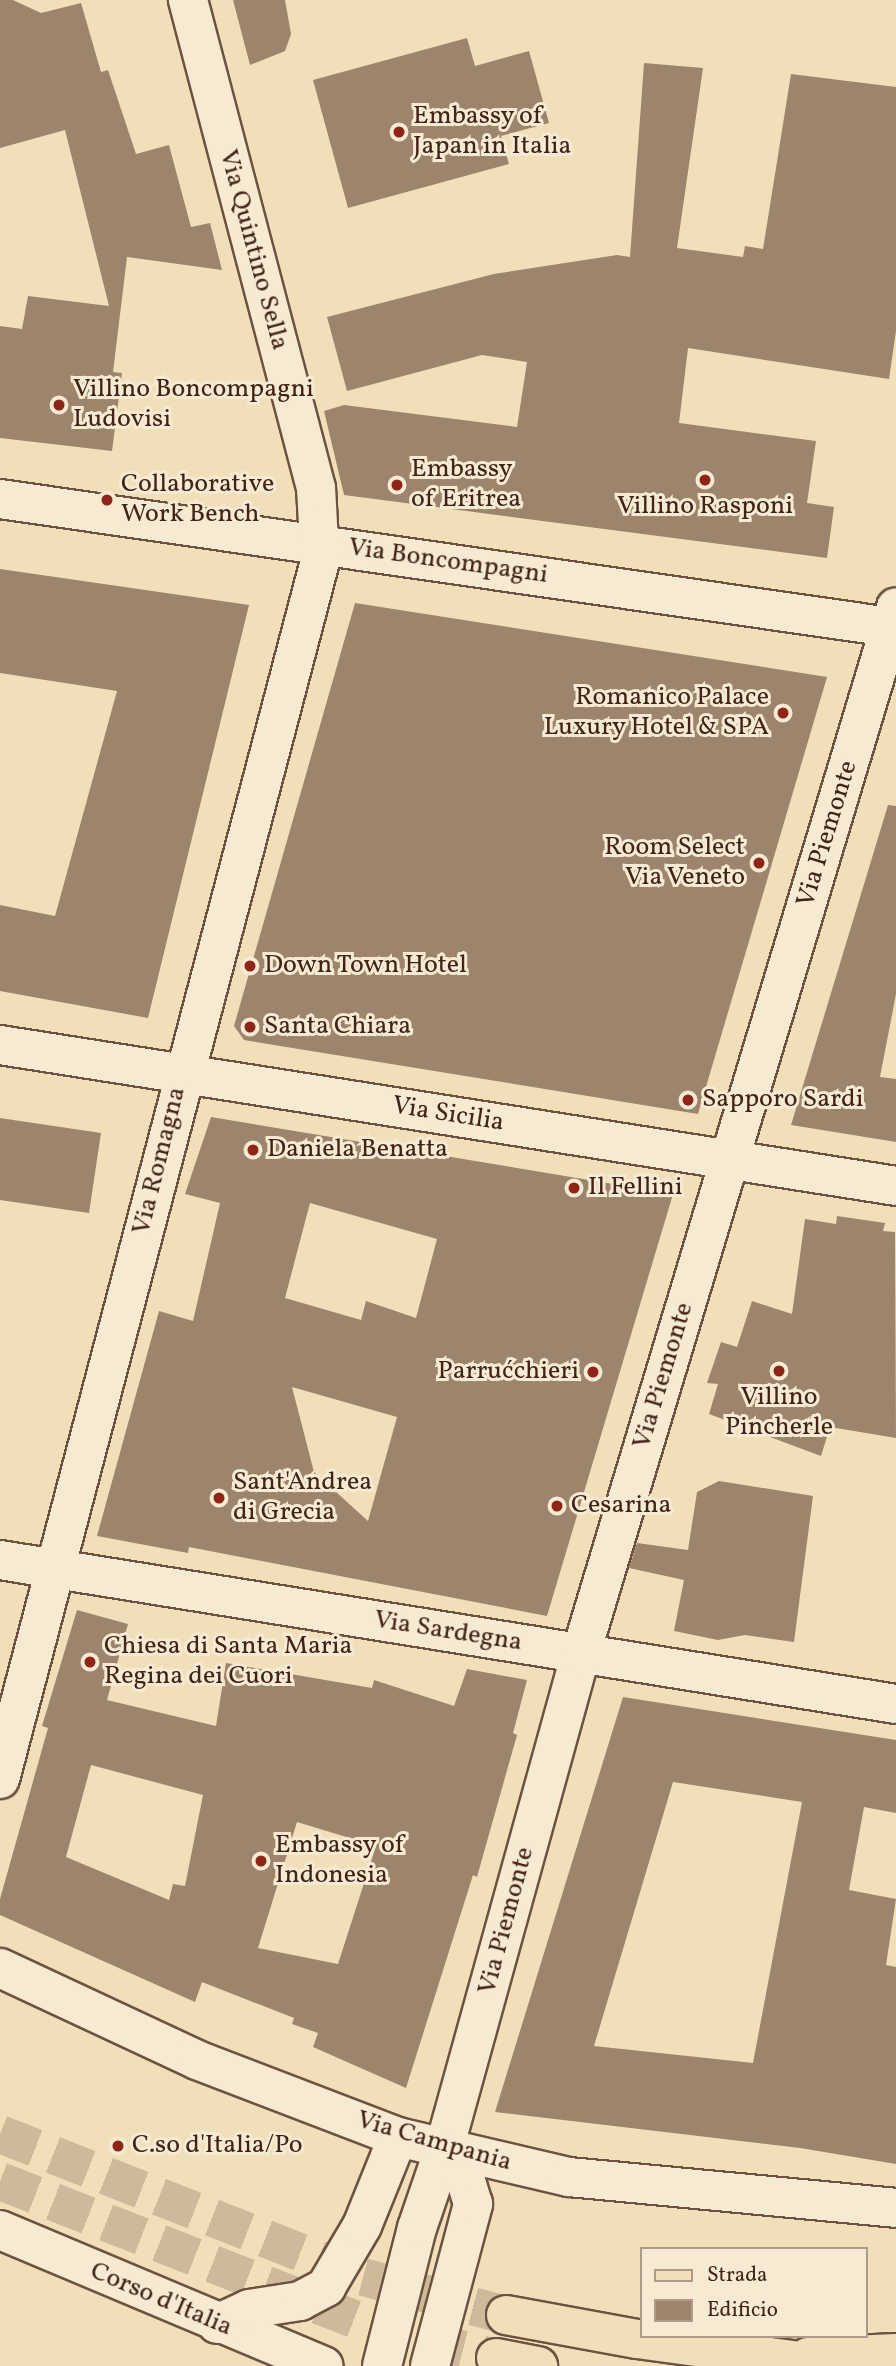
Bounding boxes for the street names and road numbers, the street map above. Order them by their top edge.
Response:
street label: Via Quintino Sella [211,146,295,354]
street label: Via Boncompagni [346,533,550,591]
street label: Via Piemonte [791,757,865,911]
street label: Via Romagna [127,1084,193,1238]
street label: Via Sicilia [390,1091,506,1139]
street label: Via Piemonte [627,1299,701,1453]
street label: Via Sardegna [372,1605,524,1659]
street label: Via Piemonte [472,1844,542,1998]
street label: Via Campania [353,2105,515,2179]
street label: Corso d'Italia [85,2256,237,2344]

